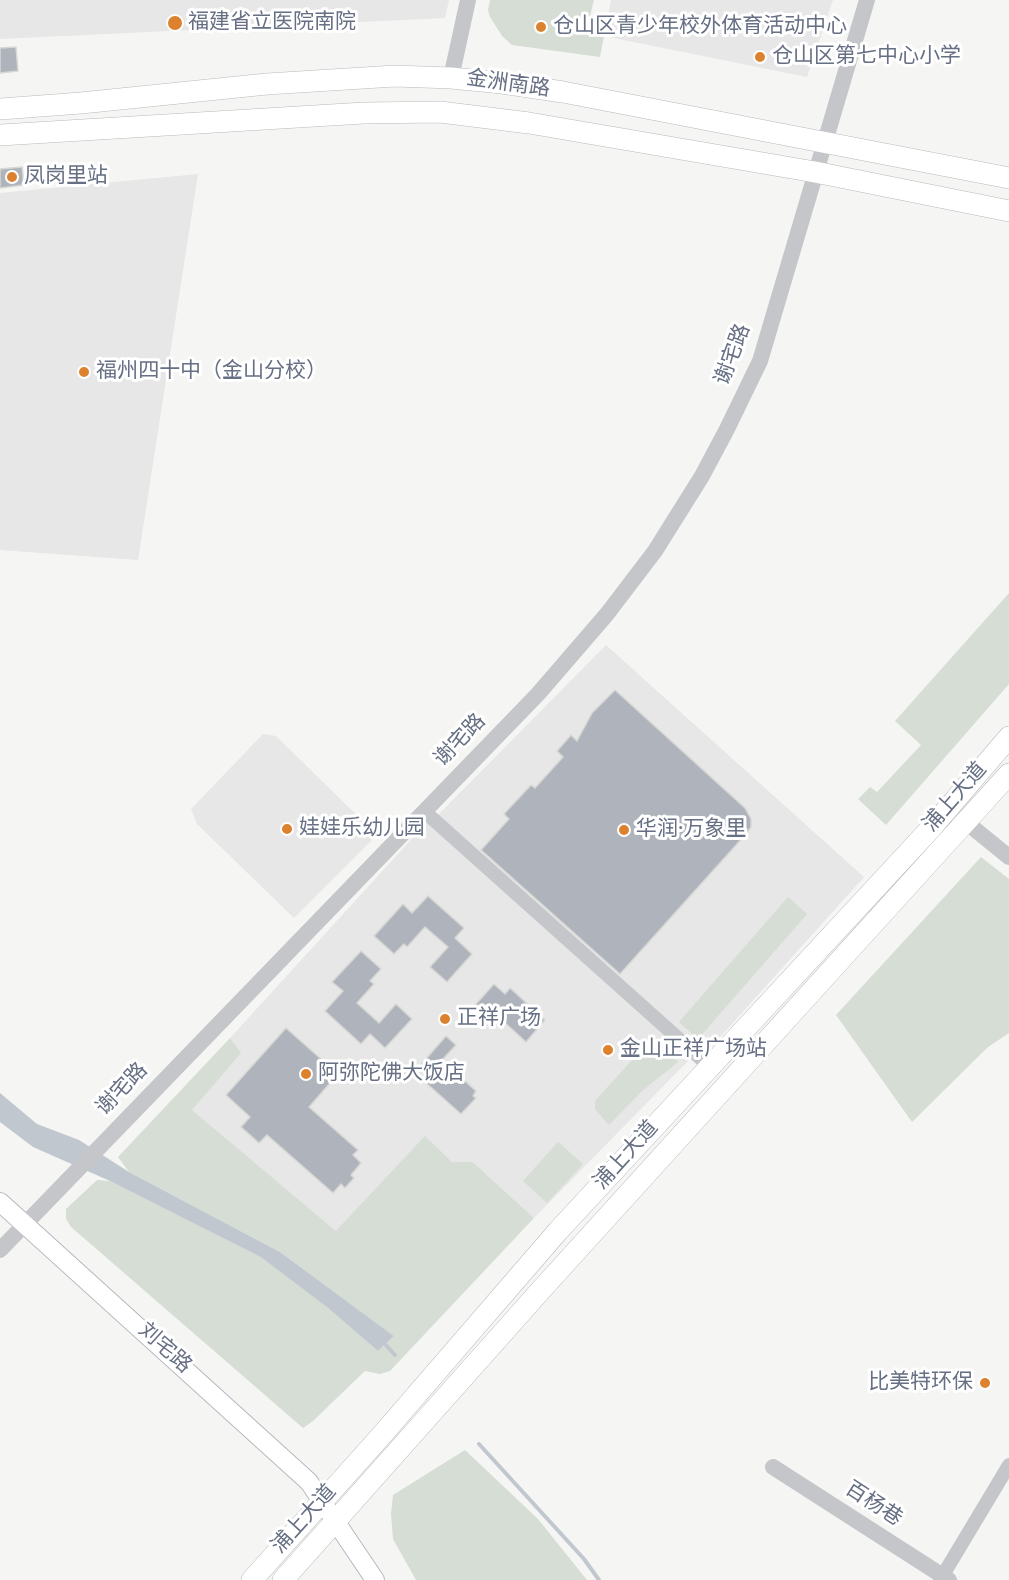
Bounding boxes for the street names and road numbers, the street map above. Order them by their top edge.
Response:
street label: 金洲南路 [465,67,551,103]
street label: 谢宅路 [711,321,757,389]
street label: 谢宅路 [430,710,492,772]
street label: 浦上大道 [919,758,993,838]
street label: 谢宅路 [92,1059,154,1121]
street label: 浦上大道 [590,1116,664,1196]
street label: 刘宅路 [132,1319,196,1379]
street label: 百杨巷 [840,1477,906,1533]
street label: 浦上大道 [268,1480,342,1560]

